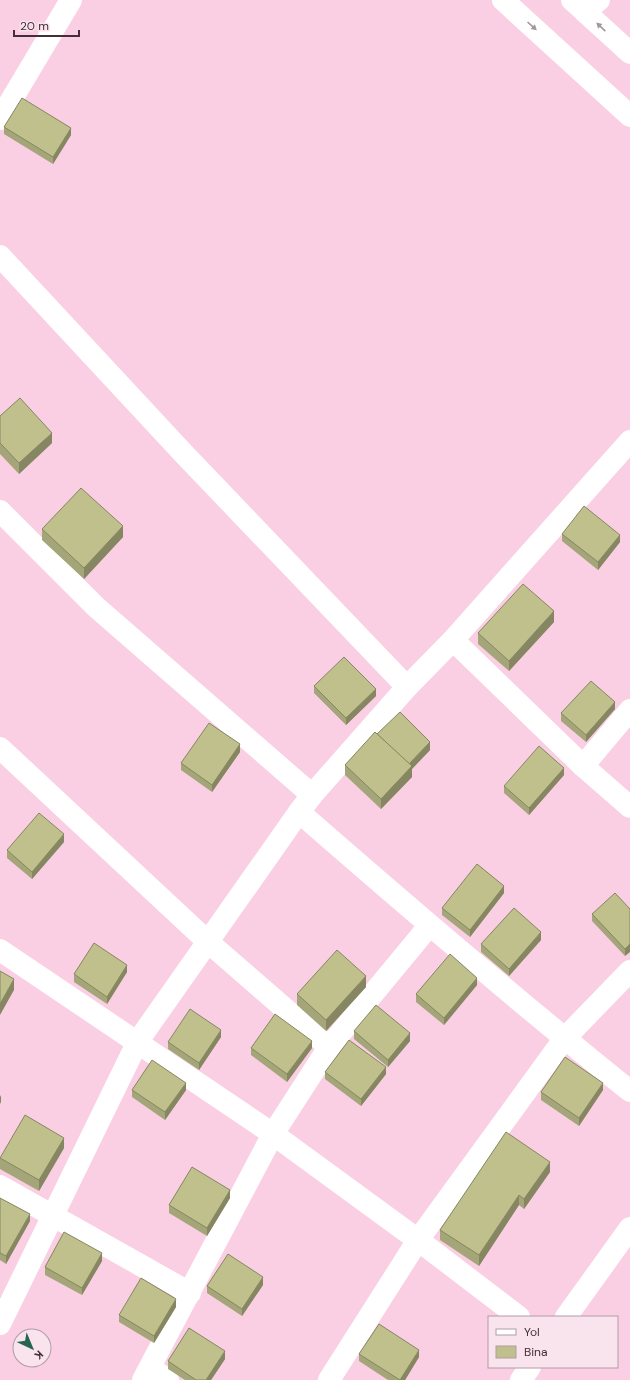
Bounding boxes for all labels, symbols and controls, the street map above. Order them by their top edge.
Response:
scale bar [14,12,79,38]
text: 20 m [20,18,49,34]
one-way arrow [527,22,537,31]
one-way arrow [596,22,606,31]
legend [488,1316,618,1368]
text: Yol [524,1324,540,1340]
north arrow [12,1328,52,1368]
text: Bina [524,1344,548,1360]
text: K [31,1348,46,1363]

